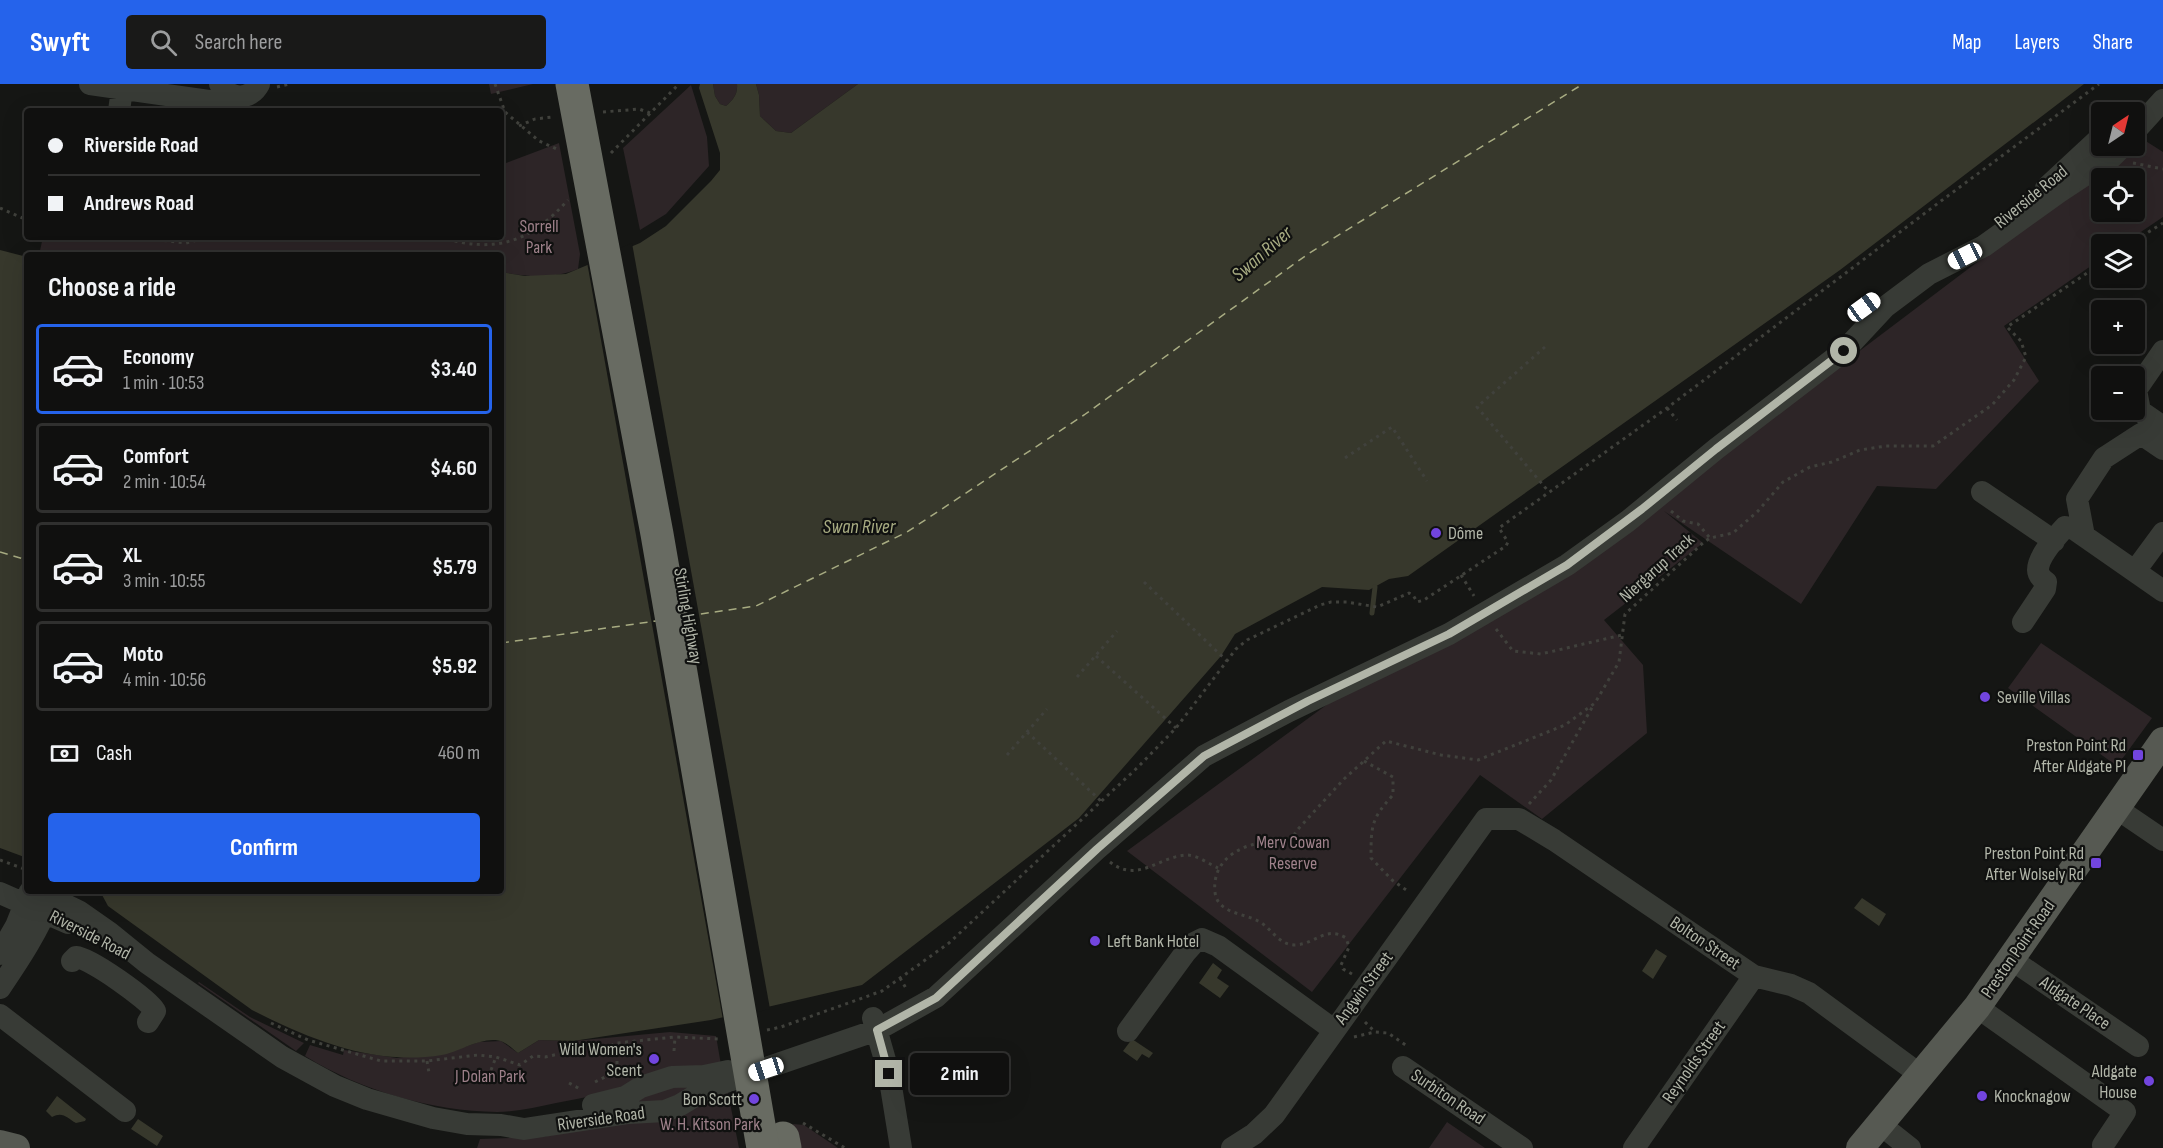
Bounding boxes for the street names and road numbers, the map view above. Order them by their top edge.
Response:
street label: Riverside Road [1990,161,2072,233]
street label: Niergarup Track [1615,529,1699,607]
street label: Stirling Highway [669,566,707,666]
street label: Preston Point Road [1977,896,2059,1002]
street label: Riverside Road [46,906,134,964]
street label: Bolton Street [1666,912,1745,974]
street label: Angwin Street [1330,947,1398,1029]
street label: Aldgate Place [2035,971,2114,1034]
street label: Reynolds Street [1658,1016,1730,1107]
street label: Surbiton Road [1407,1065,1489,1129]
street label: Riverside Road [556,1102,646,1136]

